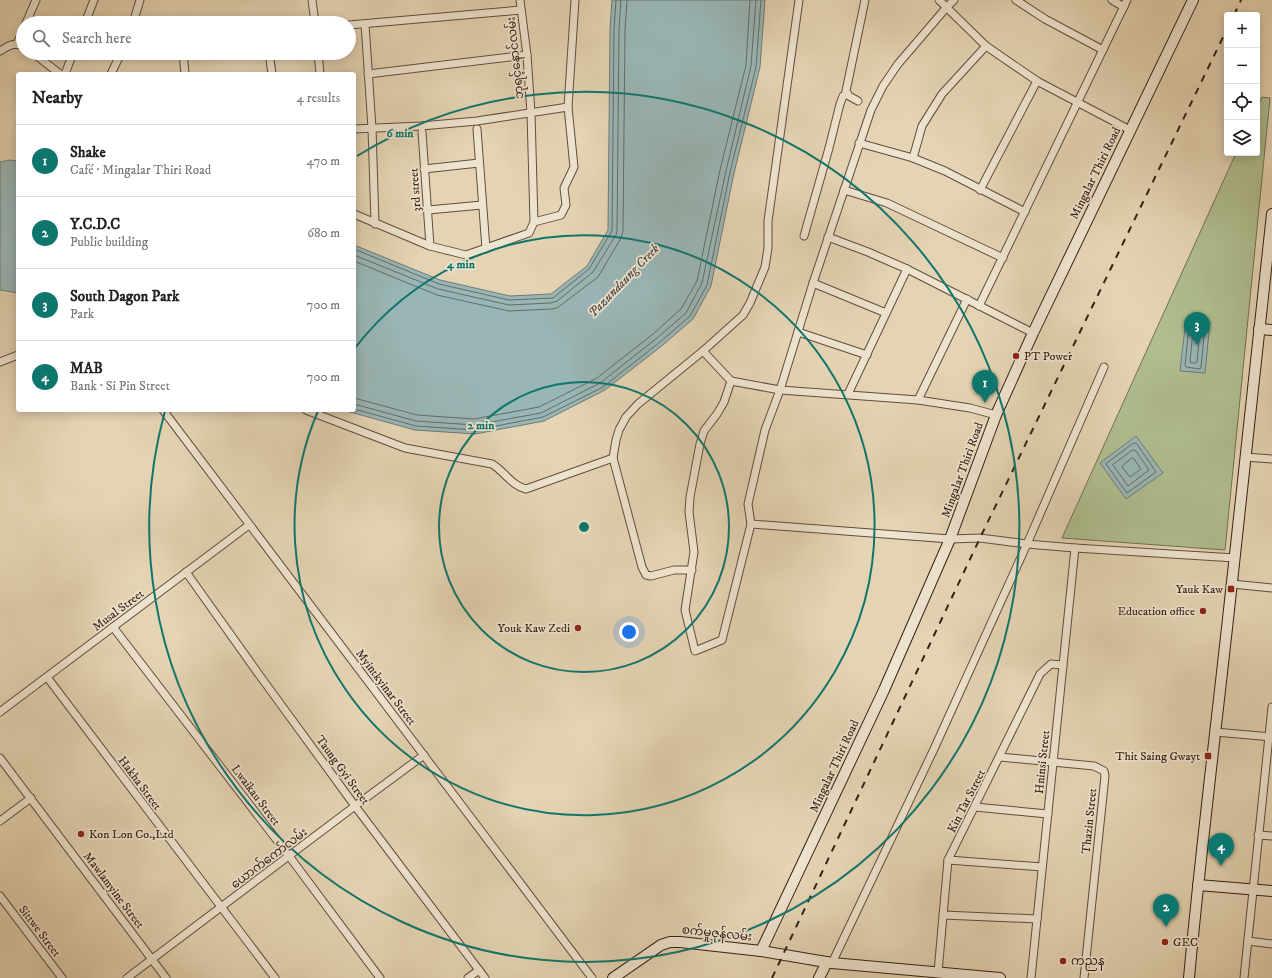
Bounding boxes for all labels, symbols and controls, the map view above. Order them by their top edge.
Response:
map controls [1224,12,1260,156]
button: + [1224,12,1260,48]
search box [16,16,356,60]
street label: ဘုရင့်နောင်လမ်း [502,16,529,100]
icon: search [30,27,52,49]
text: Search here [62,29,131,48]
button: − [1224,48,1260,84]
button: locate [1224,84,1260,120]
text: Nearby [32,87,82,109]
text: 4 results [297,90,340,106]
button: layers [1224,120,1260,156]
street label: Mingalar Thiri Road [1067,125,1124,222]
text: 6 min [386,126,414,141]
text: Shake [70,143,106,162]
text: 1 [43,153,47,169]
text: 470 m [307,153,340,169]
text: Café · Mingalar Thiri Road [70,162,211,178]
street label: 3rd street [406,168,424,212]
text: Y.C.D.C [70,215,120,234]
text: 2 [42,225,48,241]
text: 680 m [307,225,340,241]
text: Public building [70,234,148,250]
water label: Pazundaung Creek [585,240,663,321]
text: 4 min [446,257,476,272]
text: South Dagon Park [70,287,180,306]
text: 3 [43,297,47,313]
text: 700 m [307,297,340,313]
text: Park [70,306,94,322]
pin: 3 [1184,312,1210,345]
place label: PT Power [1024,349,1073,364]
marker: PT Power [1011,351,1021,361]
text: MAB [70,359,103,378]
text: 4 [41,369,49,385]
text: 700 m [307,369,340,385]
pin: 1 [972,370,998,403]
text: Bank · Si Pin Street [70,378,170,394]
text: 2 min [468,418,495,433]
street label: Mingalar Thiri Road [938,420,987,520]
centre of rings [577,520,591,534]
place label: Yauk Kaw [1176,582,1223,597]
marker: Yauk Kaw [1226,584,1236,594]
street label: Musal Street [90,586,147,635]
place label: Education office [1118,604,1195,619]
marker: Education office [1198,606,1208,616]
place label: Youk Kaw Zedi [498,621,570,636]
your location [619,622,639,642]
marker: Youk Kaw Zedi [573,623,583,633]
street label: Myintkyinar Street [352,646,419,728]
street label: Mingalar Thiri Road [806,718,862,815]
street label: Hninsi Street [1032,729,1053,795]
street label: Taung Gyi Street [313,733,373,808]
place label: Thit Saing Gwayt [1115,749,1200,764]
marker: Thit Saing Gwayt [1203,751,1213,761]
street label: Hakha Street [115,753,165,813]
street label: Lwaikau Street [228,762,283,829]
street label: Kin Tar Street [944,767,989,835]
street label: Thazin Street [1079,787,1100,855]
street label: ယောက်ကော်လမ်း [227,823,311,892]
place label: Kon Lon Co.,Ltd [89,827,174,842]
marker: Kon Lon Co.,Ltd [76,829,86,839]
pin: 4 [1208,833,1234,866]
street label: Mawlamyine Street [80,849,147,932]
pin: 2 [1153,894,1179,927]
street label: Sittwe Street [15,903,64,960]
street label: စက်မှုဇုန်လမ်း [681,920,753,947]
place label: GEC [1173,935,1198,950]
marker: GEC [1160,937,1170,947]
place label: ကညန [1071,954,1105,971]
marker: ကညန [1058,956,1068,966]

